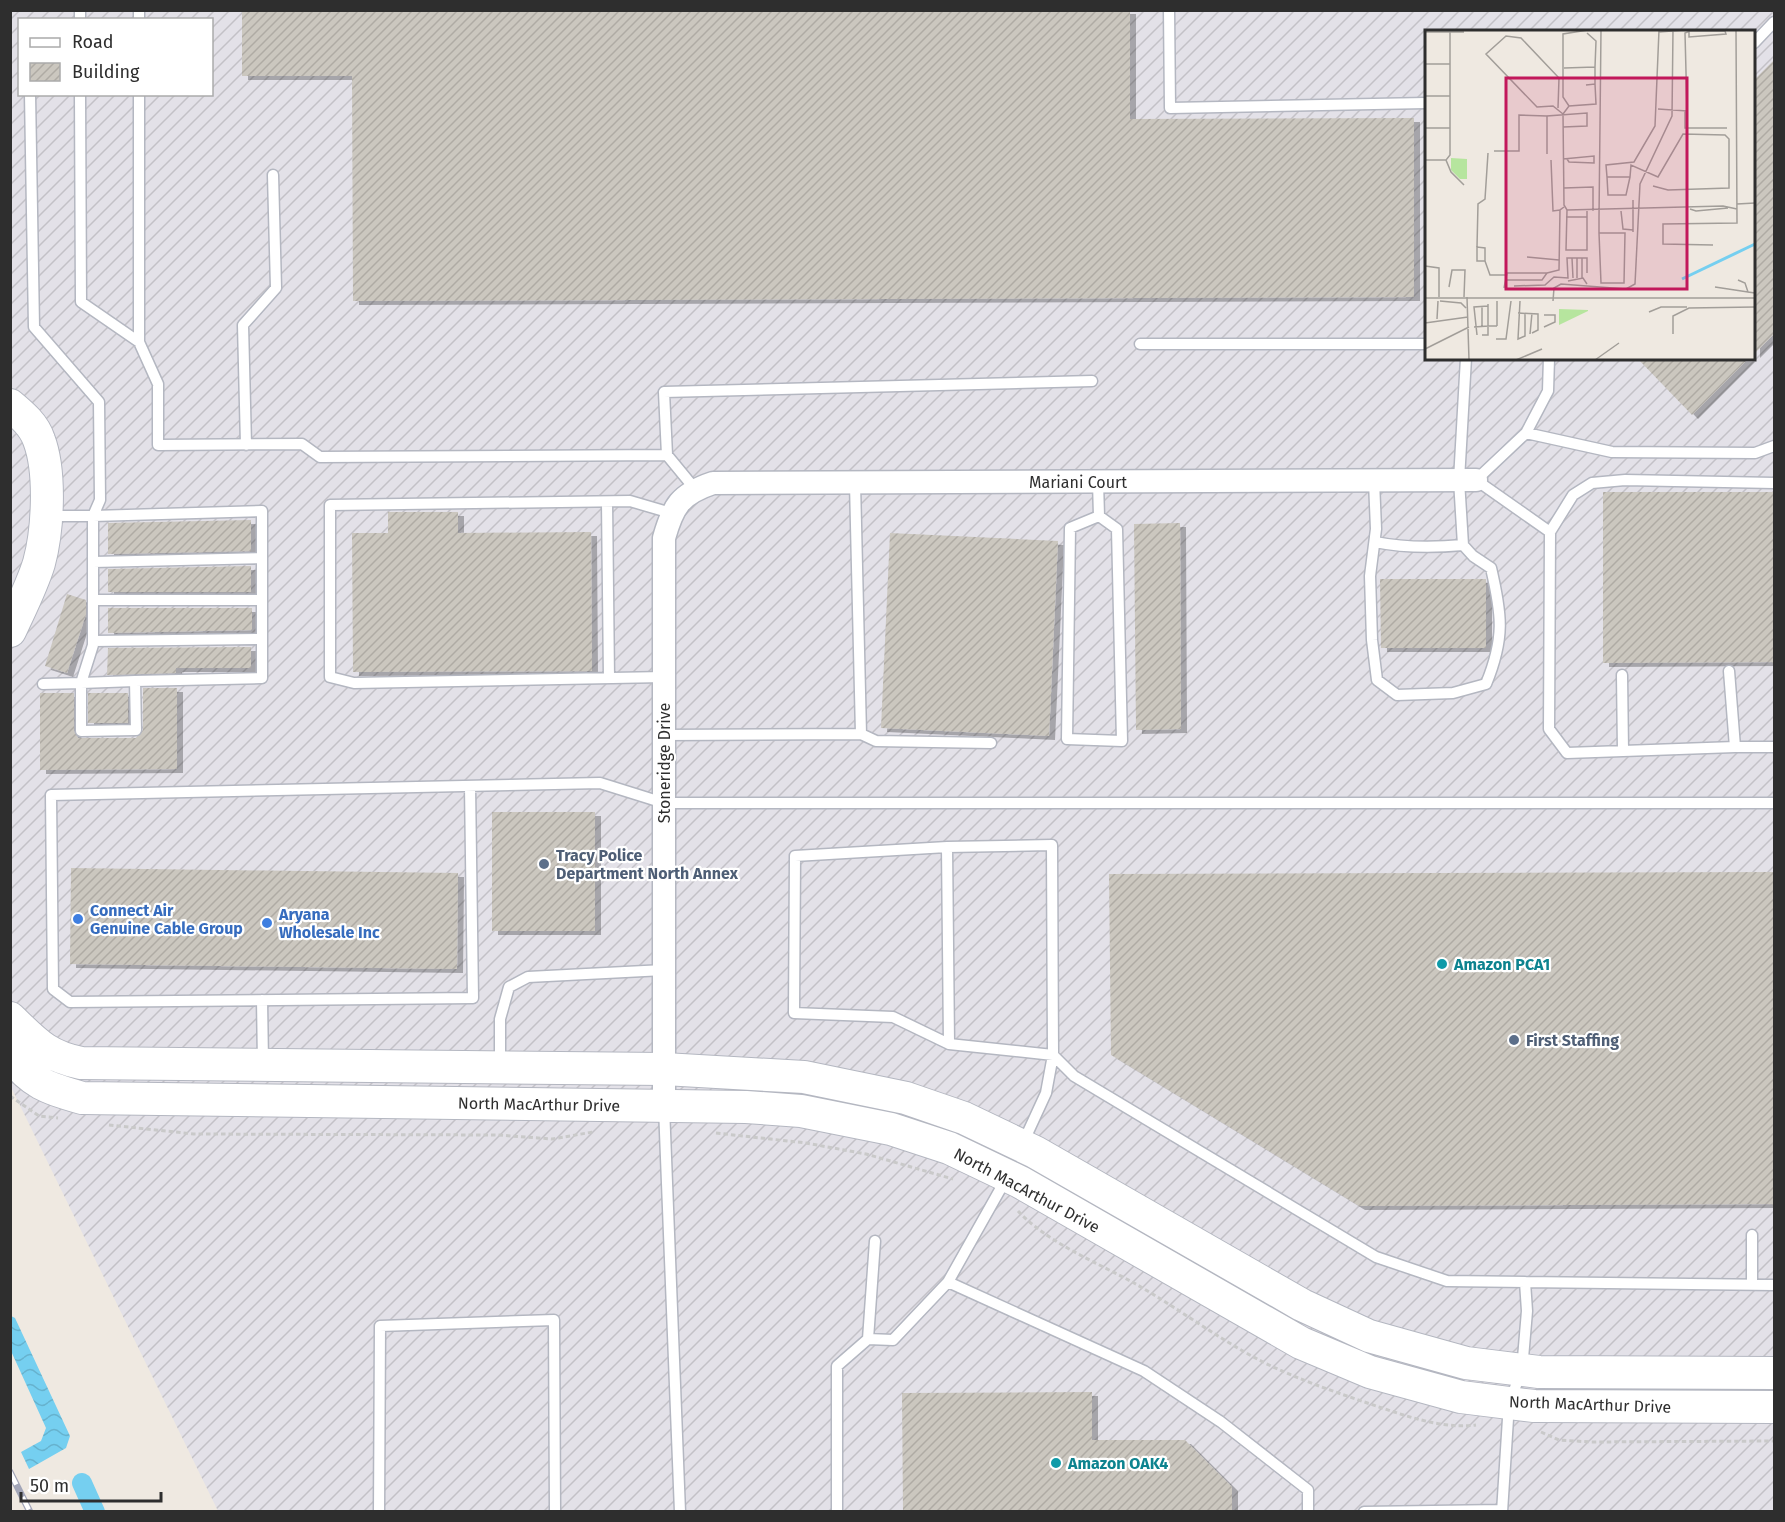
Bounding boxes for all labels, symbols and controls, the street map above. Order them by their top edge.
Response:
legend [18,18,213,96]
inset map [1425,30,1755,360]
text: Road [72,31,114,53]
text: Building [72,61,140,83]
street label: Mariani Court [1029,473,1127,492]
street label: Stoneridge Drive [655,703,674,823]
place label: Tracy Police Department North Annex [556,846,739,883]
marker: Tracy Police Department North Annex [537,857,551,871]
place label: Connect Air Genuine Cable Group [90,901,243,938]
place label: Aryana Wholesale Inc [278,905,380,942]
marker: Connect Air Genuine Cable Group [71,912,85,926]
marker: Aryana Wholesale Inc [260,916,274,930]
place label: Amazon PCA1 [1453,955,1550,974]
marker: Amazon PCA1 [1435,957,1449,971]
place label: First Staffing [1526,1031,1619,1050]
marker: First Staffing [1507,1033,1521,1047]
street label: North MacArthur Drive [458,1094,620,1115]
street label: North MacArthur Drive [951,1144,1103,1237]
street label: North MacArthur Drive [1509,1392,1671,1417]
place label: Amazon OAK4 [1067,1454,1168,1473]
marker: Amazon OAK4 [1049,1456,1063,1470]
scale bar [21,1465,160,1503]
text: 50 m [30,1475,69,1497]

